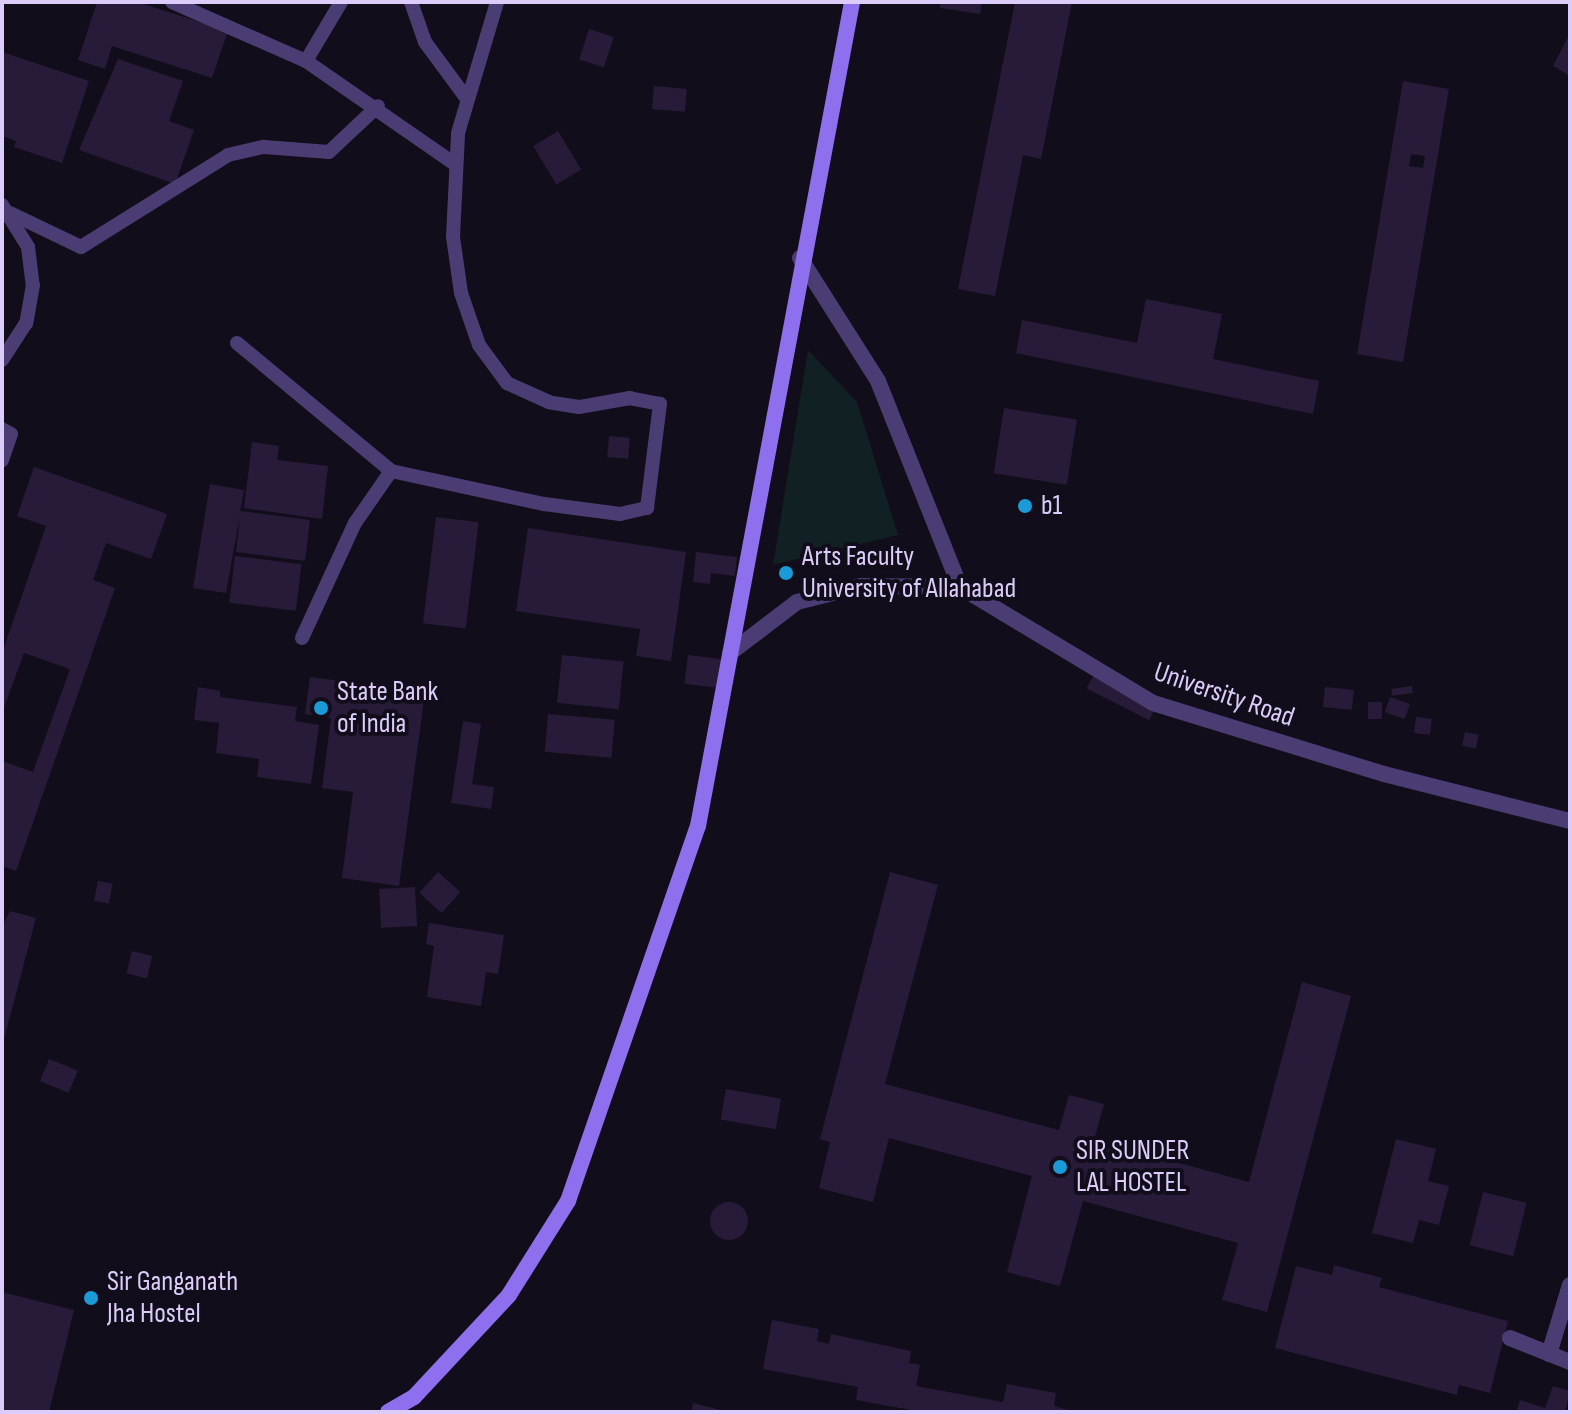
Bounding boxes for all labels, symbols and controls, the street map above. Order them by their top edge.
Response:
place label: b1 [1041,489,1062,523]
marker: b1 [1016,497,1034,515]
place label: Arts Faculty University of Allahabad [802,540,1016,606]
marker: Arts Faculty University of Allahabad [777,564,795,582]
street label: University Road [1149,655,1299,735]
place label: State Bank of India [337,675,438,741]
marker: State Bank of India [312,699,330,717]
place label: SIR SUNDER LAL HOSTEL [1076,1134,1189,1200]
marker: SIR SUNDER LAL HOSTEL [1051,1158,1069,1176]
place label: Sir Ganganath Jha Hostel [107,1265,238,1331]
marker: Sir Ganganath Jha Hostel [82,1289,100,1307]

